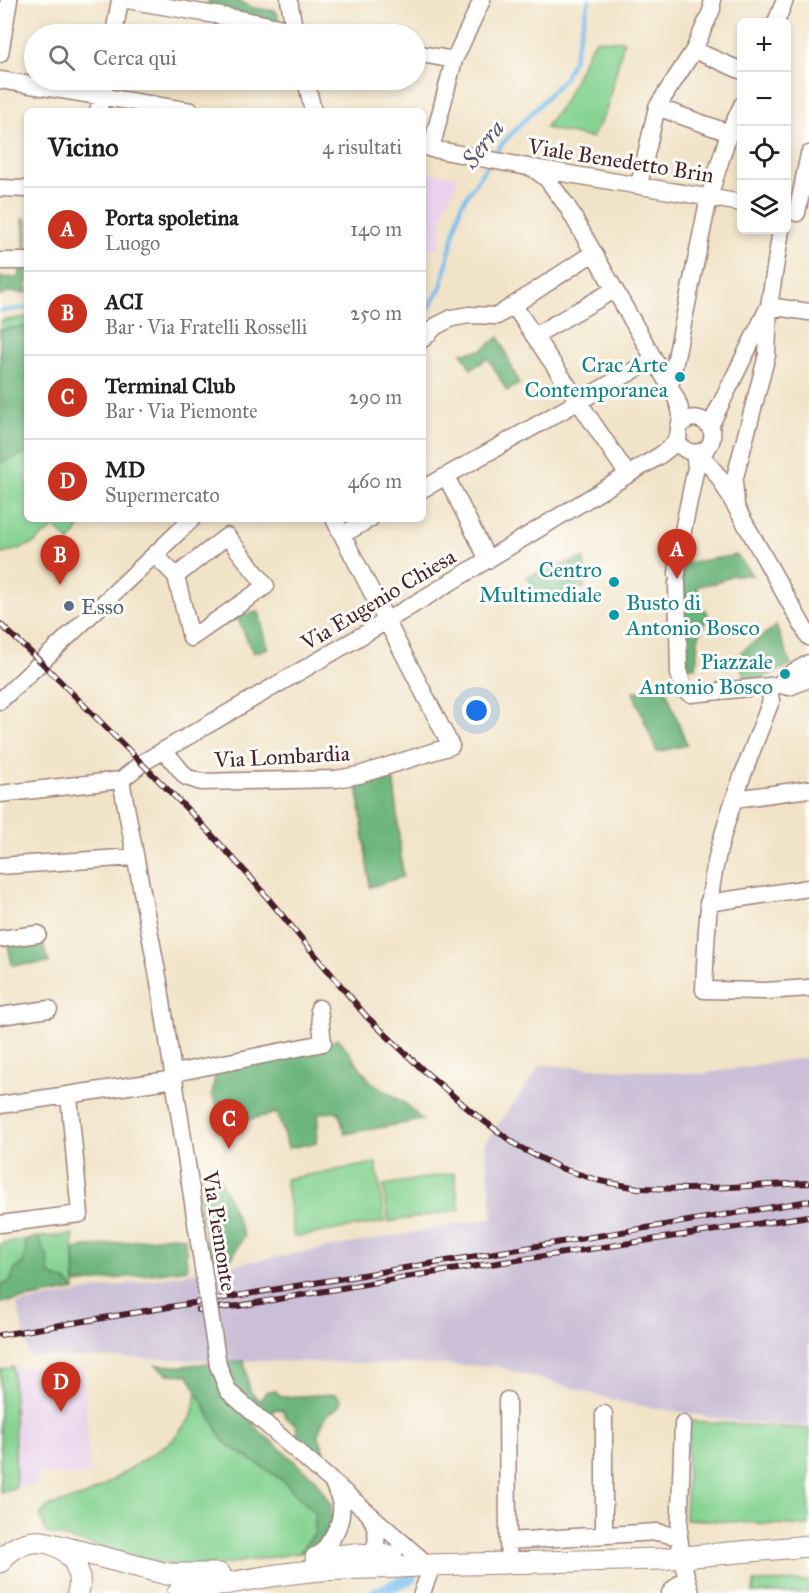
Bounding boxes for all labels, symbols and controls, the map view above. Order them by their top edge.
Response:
map controls [737,18,791,234]
button: + [737,18,791,72]
search box [24,24,426,90]
icon: search [45,41,78,74]
text: Cerca qui [93,44,177,71]
button: − [737,72,791,126]
water label: Serra [455,114,511,175]
button: locate [737,126,791,180]
text: Vicino [48,131,119,163]
street label: Viale Benedetto Brin [525,132,716,189]
text: 4 risultati [322,135,402,159]
button: layers [737,180,791,234]
text: Porta spoletina [105,204,239,231]
text: A [61,217,74,241]
text: 140 m [350,217,402,241]
text: Luogo [105,231,160,255]
text: ACI [105,288,144,315]
text: B [61,301,74,325]
text: 250 m [350,301,402,325]
text: Bar · Via Fratelli Rosselli [105,315,307,339]
place label: Crac Arte Contemporanea [524,351,669,403]
marker: Crac Arte Contemporanea [673,370,687,384]
text: Terminal Club [105,372,235,399]
text: C [61,385,74,409]
text: 290 m [349,385,402,409]
text: Bar · Via Piemonte [105,399,258,423]
text: MD [105,456,145,483]
text: D [60,469,75,493]
text: 460 m [348,469,402,493]
text: Supermercato [105,483,220,507]
pin: A [658,530,696,579]
pin: B [40,536,80,585]
street label: Via Eugenio Chiesa [295,542,461,657]
place label: Centro Multimediale [479,556,602,608]
marker: Centro Multimediale [607,575,621,589]
place label: Busto di Antonio Bosco [625,589,760,641]
place label: Esso [81,593,124,620]
marker: Esso [62,599,76,613]
marker: Busto di Antonio Bosco [607,608,621,622]
place label: Piazzale Antonio Bosco [638,648,773,700]
marker: Piazzale Antonio Bosco [778,667,792,681]
your location [462,696,491,725]
street label: Via Lombardia [213,739,351,774]
pin: C [210,1100,248,1149]
street label: Via Piemonte [197,1168,242,1293]
pin: D [42,1362,80,1412]

